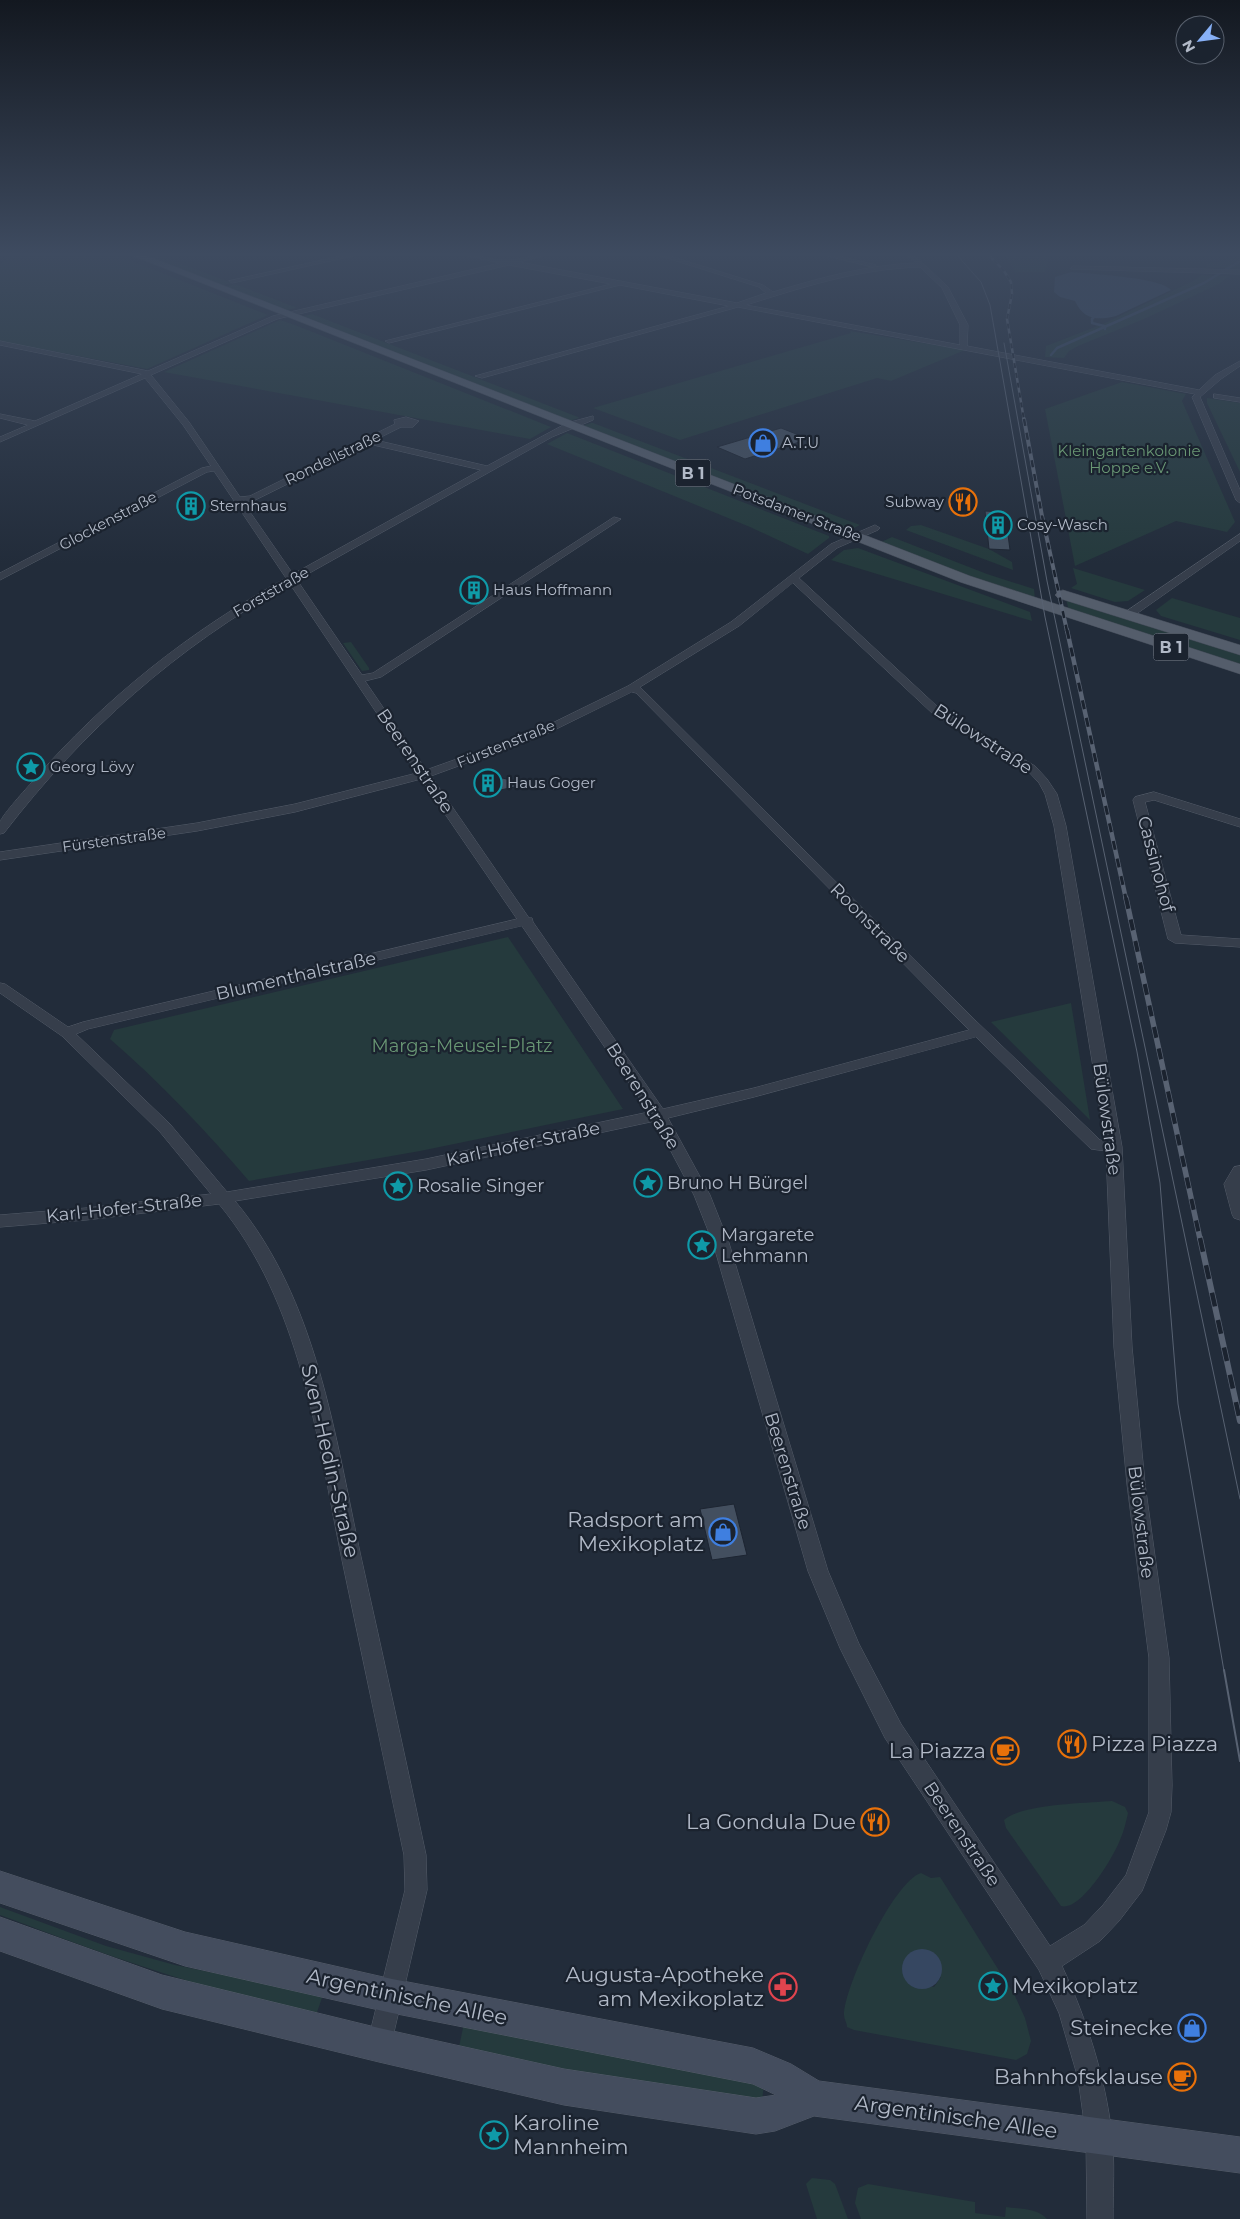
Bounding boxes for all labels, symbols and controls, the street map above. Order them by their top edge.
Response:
north arrow [1175,15,1225,65]
text: N [1178,37,1199,56]
street label: Rondellstraße [282,426,384,489]
shop icon: A.T.U [748,428,778,458]
place label: A.T.U [782,433,819,452]
park label: Kleingartenkolonie Hoppe e.V. [1057,441,1201,477]
road number: B 1 [676,459,710,486]
street label: Potsdamer Straße [730,479,864,546]
street label: Glockenstraße [56,487,160,554]
restaurant icon: Subway [948,487,978,517]
building icon: Sternhaus [176,491,206,521]
place label: Subway [885,492,945,511]
place label: Sternhaus [210,496,287,515]
building icon: Cosy-Wasch [983,510,1013,540]
place label: Cosy-Wasch [1017,515,1108,534]
street label: Forststraße [229,562,312,621]
building icon: Haus Hoffmann [459,575,489,605]
place label: Haus Hoffmann [493,580,612,599]
road number: B 1 [1154,634,1188,660]
street label: Bülowstraße [929,699,1037,779]
street label: Beerenstraße [372,705,458,818]
street label: Fürstenstraße [454,715,558,772]
place icon: Georg Lövy [16,752,46,782]
place label: Georg Lövy [50,757,135,776]
building icon: Haus Goger [473,768,503,798]
place label: Haus Goger [507,773,596,792]
street label: Cassinohof [1133,813,1180,915]
street label: Fürstenstraße [61,823,167,856]
street label: Roonstraße [826,879,915,968]
street label: Blumenthalstraße [214,947,378,1005]
park label: Marga-Meusel-Platz [371,1035,553,1057]
street label: Beerenstraße [601,1039,685,1153]
street label: Bülowstraße [1088,1061,1126,1177]
street label: Karl-Hofer-Straße [444,1117,602,1171]
place icon: Bruno H Bürgel [633,1168,663,1198]
place icon: Rosalie Singer [383,1171,413,1201]
place label: Bruno H Bürgel [667,1172,808,1194]
place label: Rosalie Singer [417,1175,544,1197]
street label: Karl-Hofer-Straße [45,1189,203,1227]
place label: Margarete Lehmann [721,1224,815,1267]
place icon: Margarete Lehmann [687,1230,717,1260]
street label: Sven-Hedin-Straße [296,1361,365,1560]
street label: Beerenstraße [760,1410,816,1532]
street label: Bülowstraße [1123,1464,1159,1580]
place label: Radsport am Mexikoplatz [567,1507,704,1556]
shop icon: Radsport am Mexikoplatz [708,1517,738,1547]
restaurant icon: Pizza Piazza [1057,1729,1087,1759]
place label: Pizza Piazza [1091,1731,1218,1756]
cafe icon: La Piazza [990,1736,1020,1766]
place label: La Piazza [889,1738,986,1763]
street label: Beerenstraße [919,1778,1005,1891]
restaurant icon: La Gondula Due [860,1807,890,1837]
place label: La Gondula Due [686,1809,856,1834]
place label: Augusta-Apotheke am Mexikoplatz [565,1962,764,2011]
street label: Argentinische Allee [304,1963,510,2030]
place icon: Mexikoplatz [978,1971,1008,2001]
pharmacy icon: Augusta-Apotheke am Mexikoplatz [768,1972,798,2002]
place label: Mexikoplatz [1012,1973,1138,1998]
shop icon: Steinecke [1177,2013,1207,2043]
place label: Steinecke [1070,2015,1173,2040]
cafe icon: Bahnhofsklause [1167,2062,1197,2092]
place label: Bahnhofsklause [994,2064,1163,2089]
street label: Argentinische Allee [853,2090,1059,2143]
place label: Karoline Mannheim [513,2110,629,2159]
place icon: Karoline Mannheim [479,2120,509,2150]

